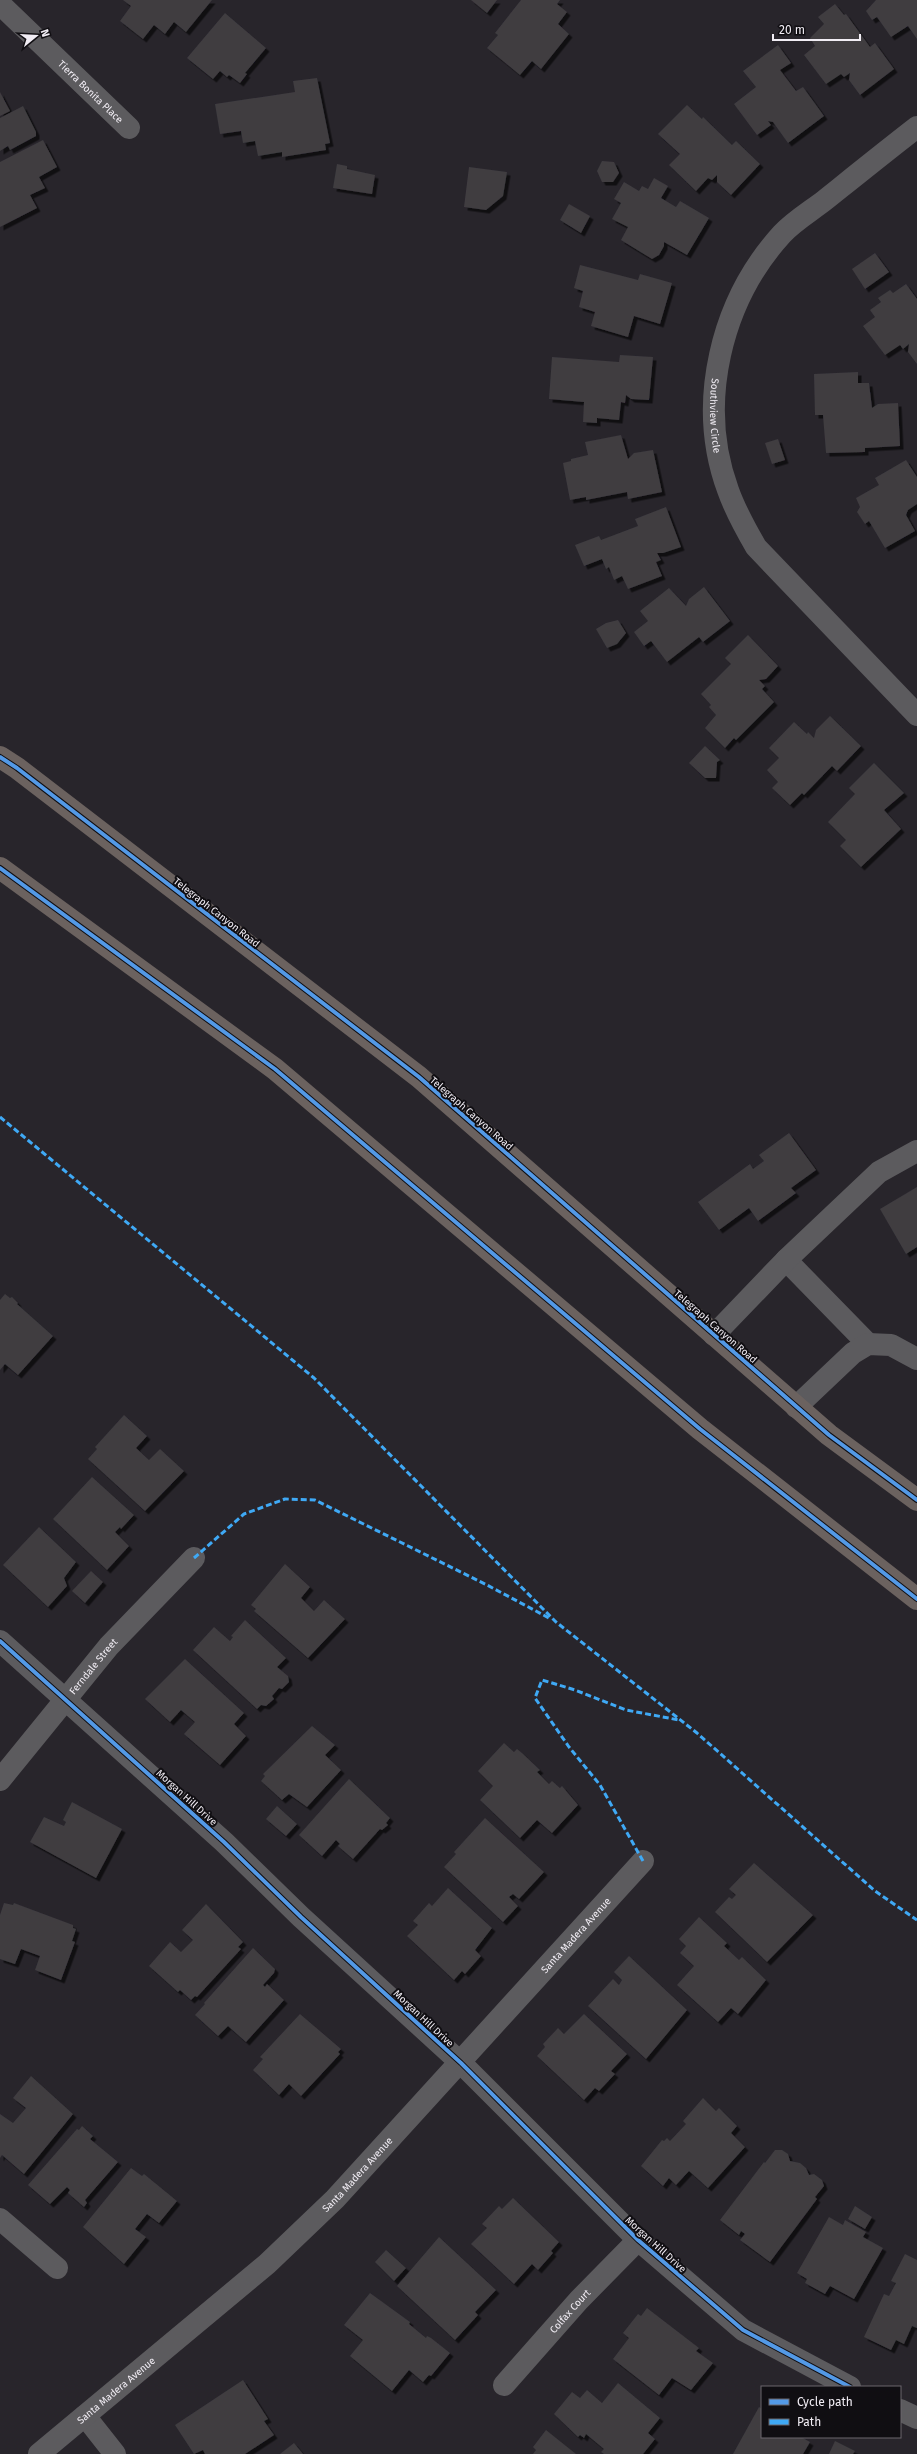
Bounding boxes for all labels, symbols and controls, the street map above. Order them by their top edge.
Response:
north arrow [16,16,56,56]
scale bar [773,16,860,42]
text: 20 m [779,23,805,37]
text: N [38,28,52,39]
street label: Tierra Bonita Place [55,58,125,126]
street label: Southview Circle [707,378,723,454]
street label: Telegraph Canyon Road [171,875,262,950]
street label: Telegraph Canyon Road [427,1074,515,1153]
street label: Telegraph Canyon Road [671,1287,759,1366]
street label: Ferndale Street [67,1636,120,1697]
street label: Morgan Hill Drive [153,1767,219,1828]
street label: Santa Madera Avenue [539,1895,614,1976]
street label: Morgan Hill Drive [391,1988,456,2050]
street label: Santa Madera Avenue [320,2135,395,2215]
street label: Morgan Hill Drive [622,2214,688,2275]
street label: Colfax Court [548,2287,593,2336]
street label: Santa Madera Avenue [75,2355,158,2427]
legend [761,2386,901,2438]
text: Cycle path [797,2395,853,2409]
text: Path [797,2415,821,2429]

